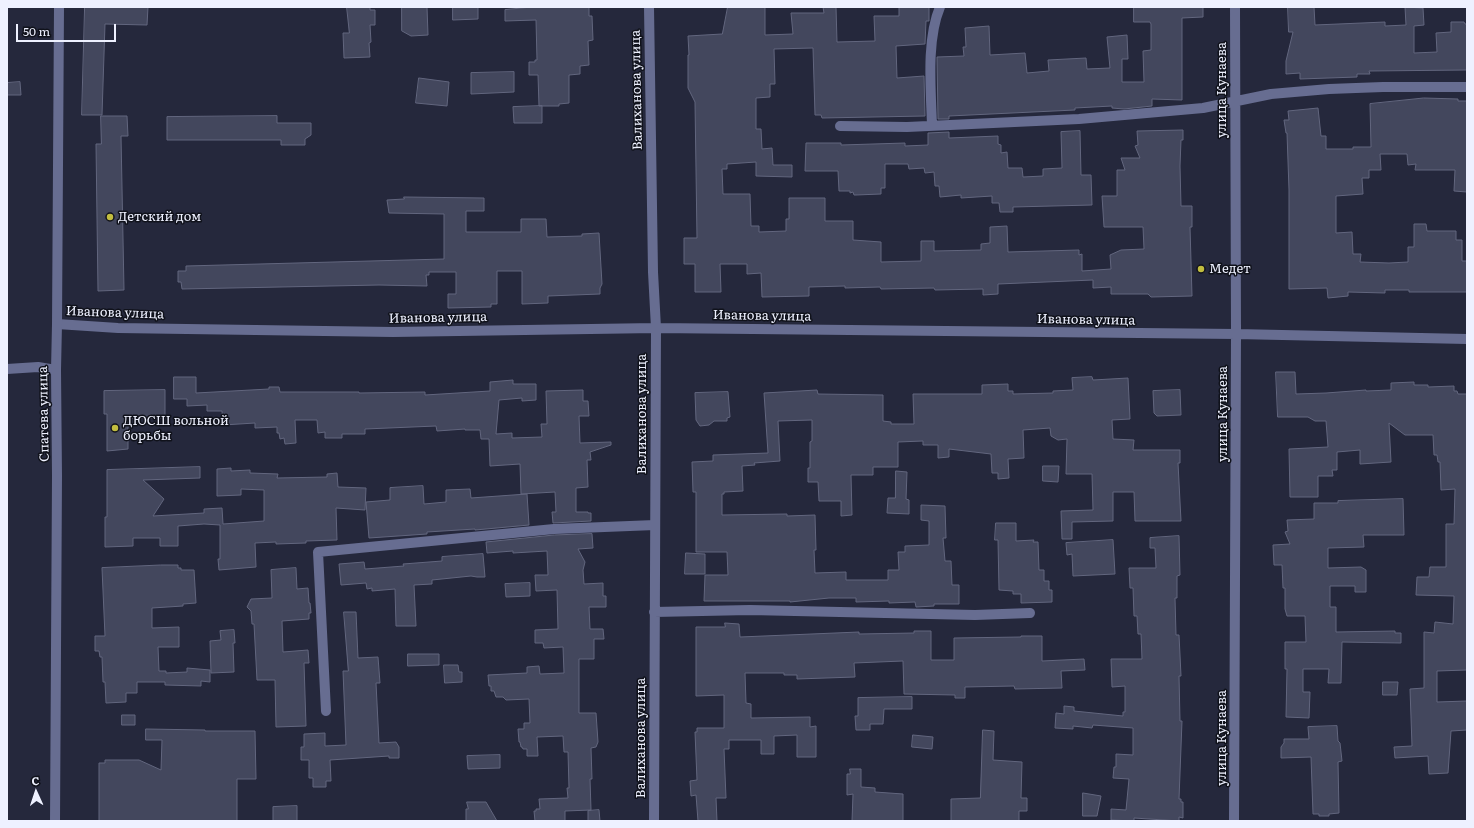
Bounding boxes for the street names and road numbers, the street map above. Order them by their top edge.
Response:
street label: Валиханова улица [628,30,646,150]
street label: улица Кунаева [1214,42,1230,138]
street label: Иванова улица [65,303,165,323]
street label: Иванова улица [713,307,811,325]
street label: Иванова улица [389,309,487,327]
street label: Иванова улица [1037,311,1135,329]
street label: Валиханова улица [634,354,650,474]
street label: Спатева улица [35,366,53,462]
street label: улица Кунаева [1215,366,1231,462]
street label: Валиханова улица [633,678,649,798]
street label: улица Кунаева [1214,690,1230,786]

